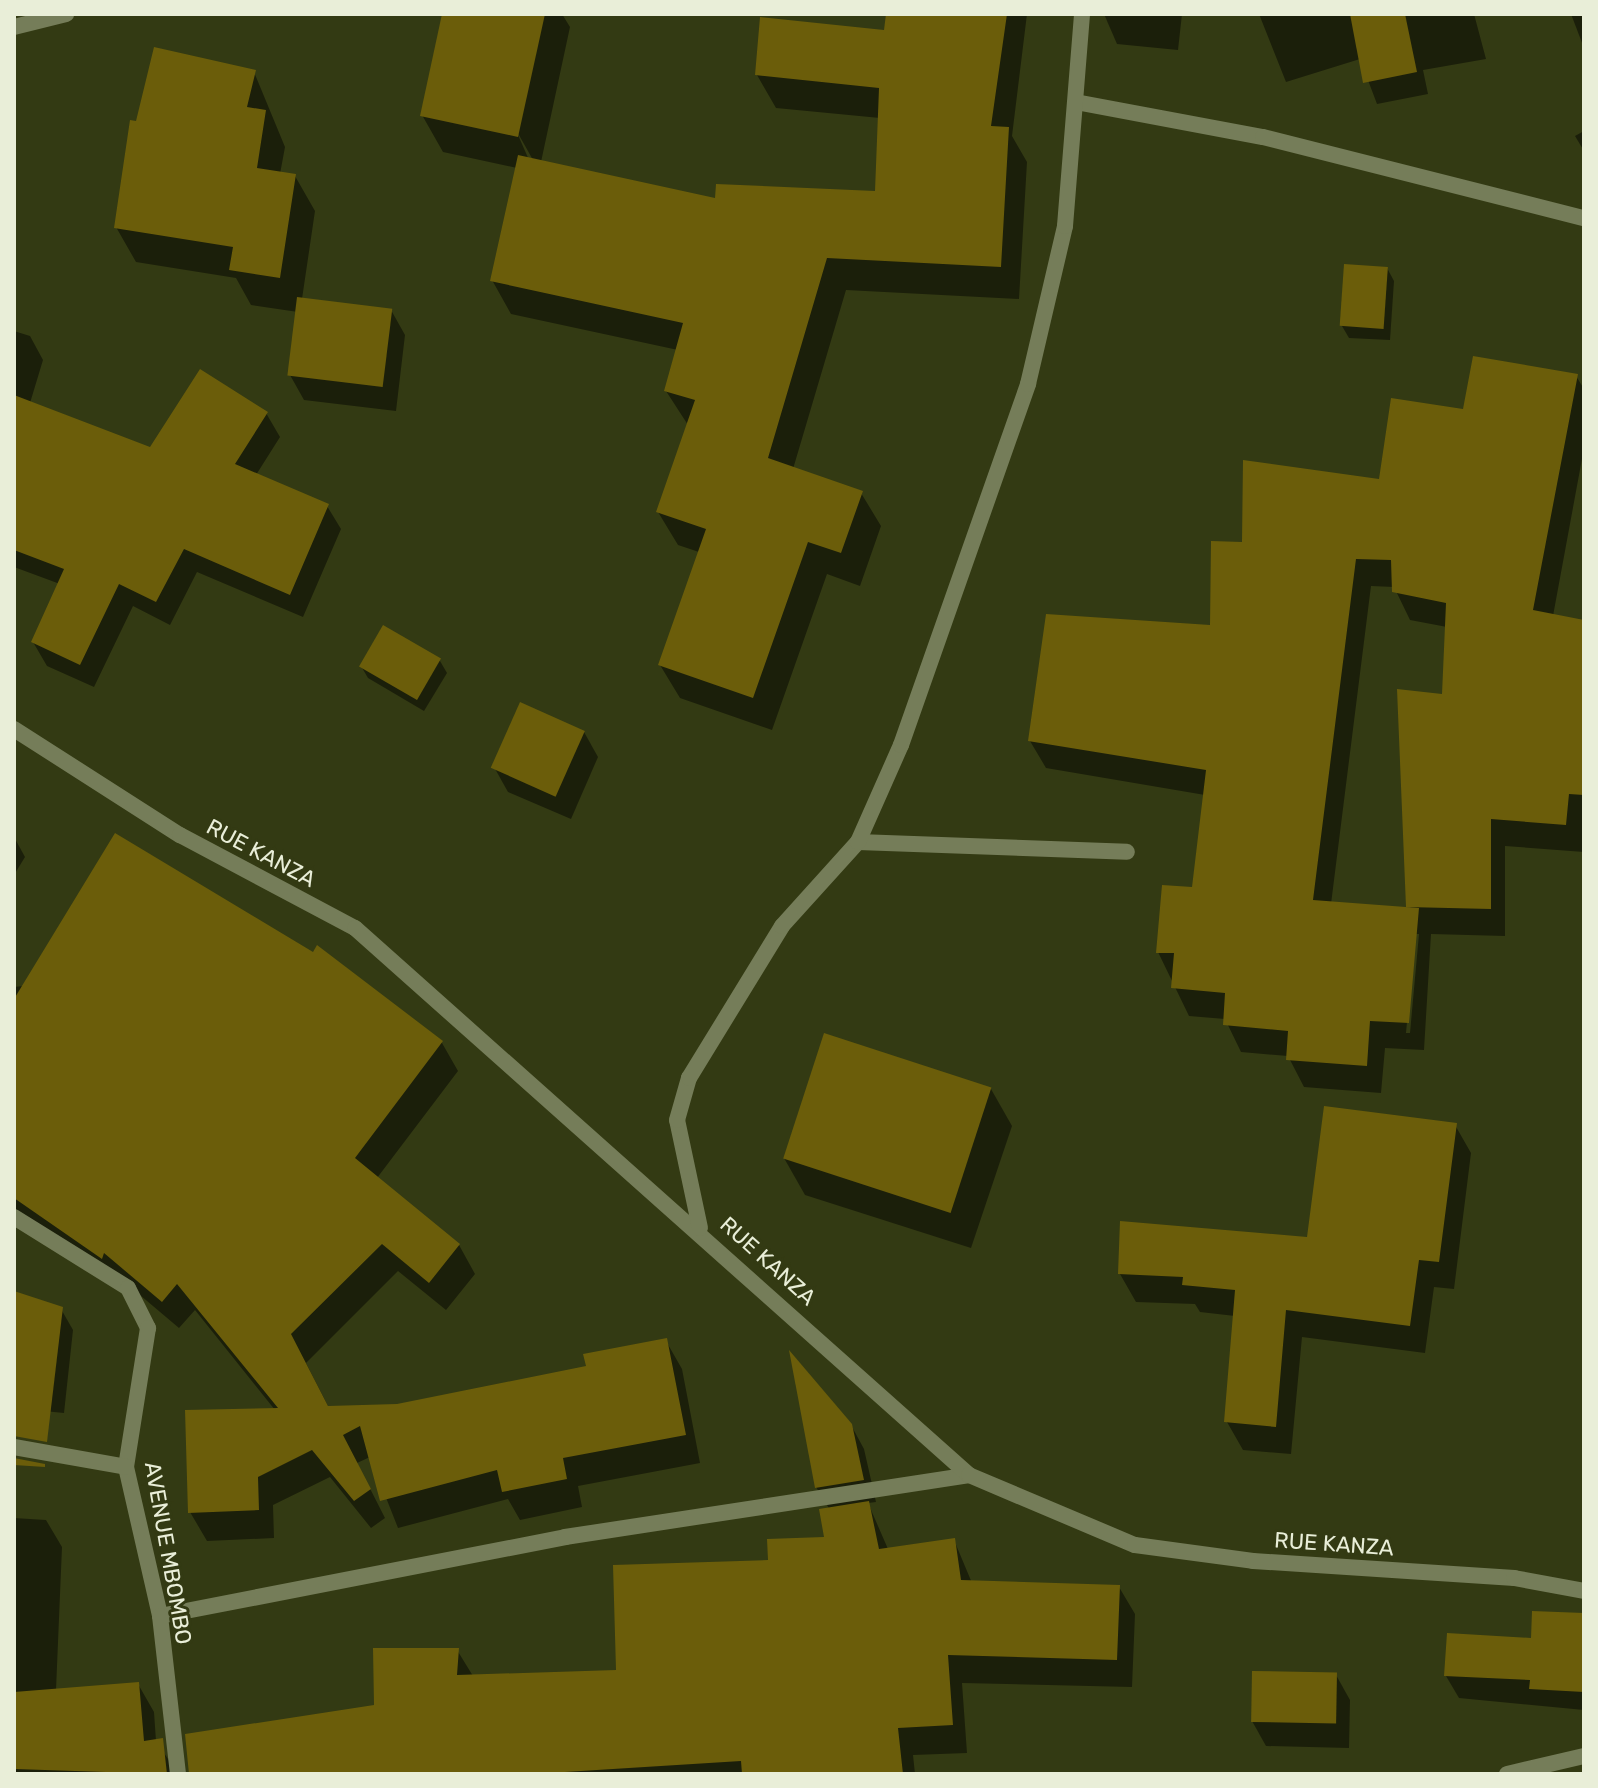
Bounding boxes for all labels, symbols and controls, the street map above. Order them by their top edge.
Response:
street label: RUE KANZA [202,813,320,893]
street label: RUE KANZA [715,1211,821,1311]
street label: AVENUE MBOMBO [139,1460,197,1646]
street label: RUE KANZA [1273,1527,1395,1561]

